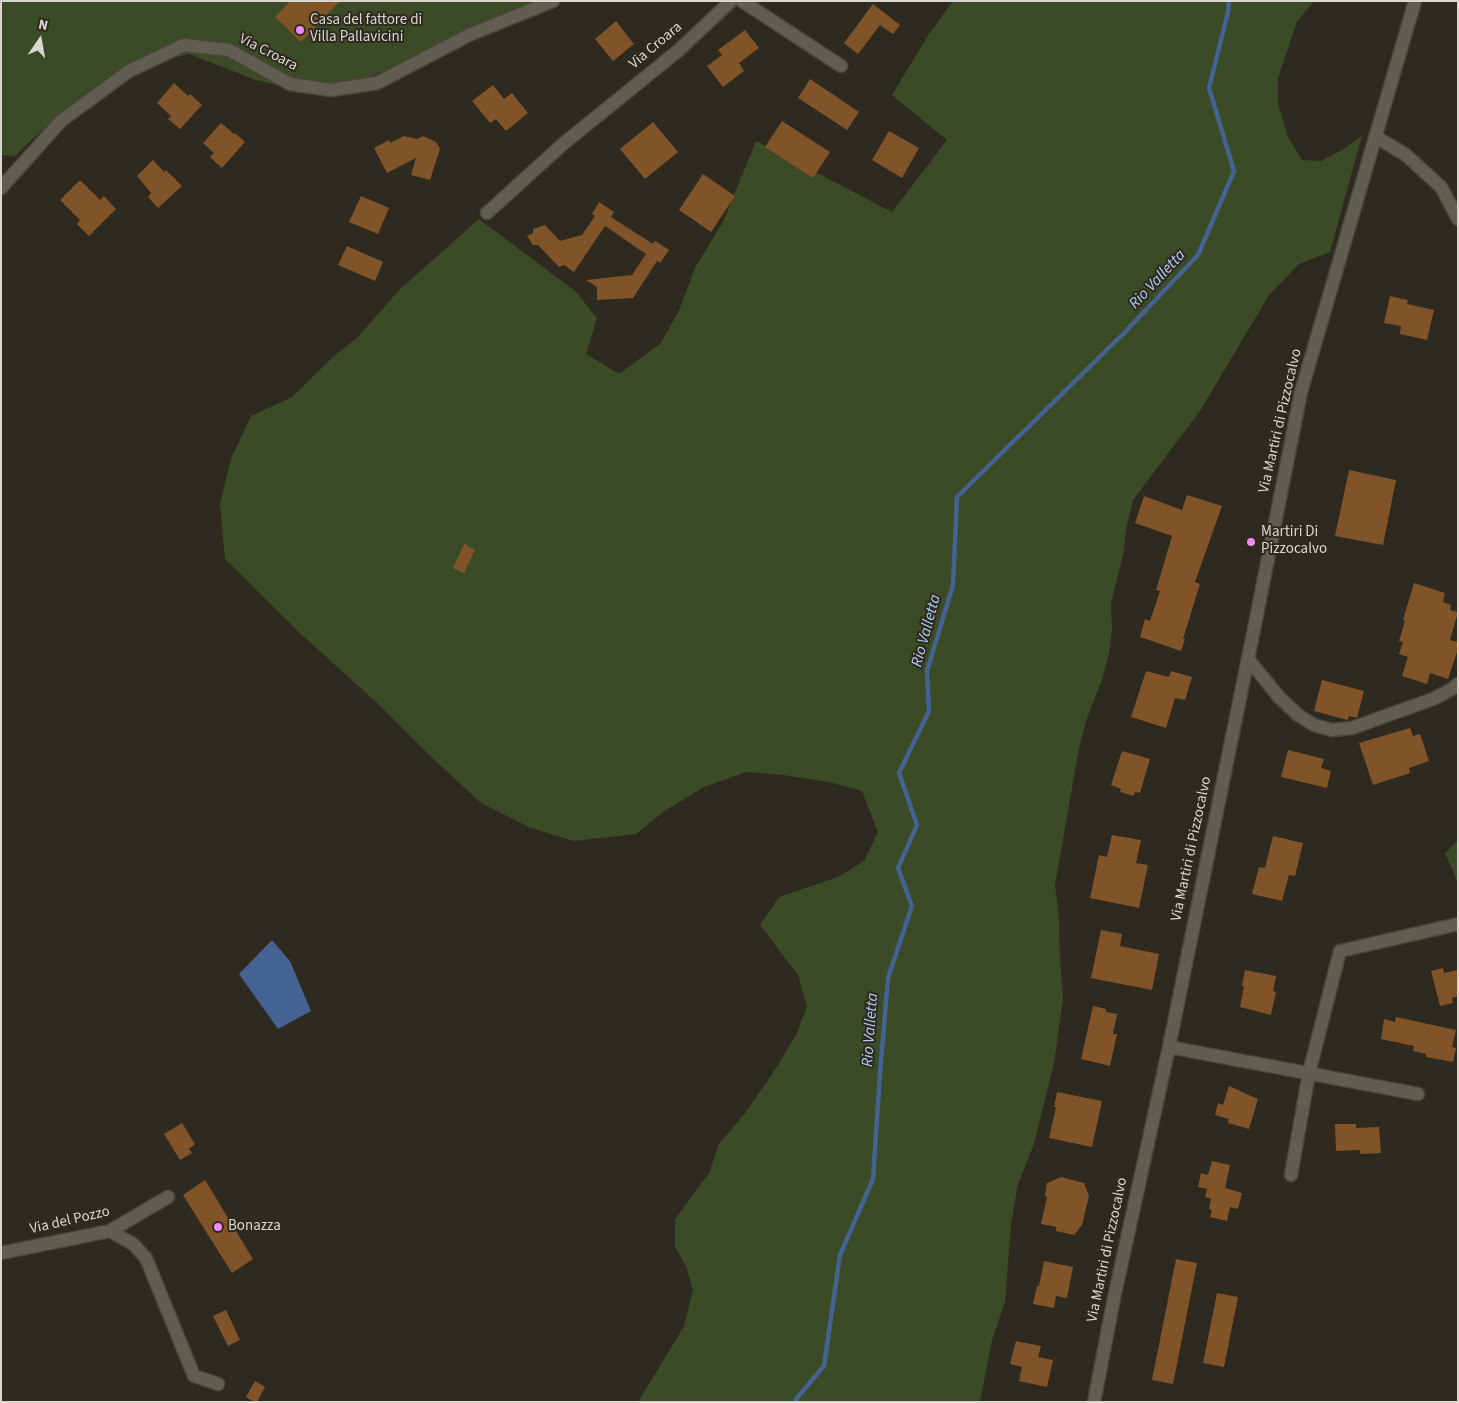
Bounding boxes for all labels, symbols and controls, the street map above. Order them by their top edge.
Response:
place label: Casa del fattore di Villa Pallavicini [310,12,422,47]
north arrow [15,15,65,65]
text: N [36,15,50,36]
street label: Via Croara [626,19,686,73]
marker: Casa del fattore di Villa Pallavicini [294,24,306,36]
street label: Via Croara [236,31,300,75]
water label: Rio Valletta [1126,246,1190,314]
street label: Via Martiri di Pizzocalvo [1256,347,1306,495]
place label: Martiri Di Pizzocalvo [1261,524,1327,559]
marker: Martiri Di Pizzocalvo [1245,536,1257,548]
water label: Rio Valletta [908,593,946,669]
street label: Via Martiri di Pizzocalvo [1168,775,1216,923]
water label: Rio Valletta [859,992,883,1068]
street label: Via Martiri di Pizzocalvo [1084,1176,1132,1324]
street label: Via del Pozzo [28,1203,112,1239]
place label: Bonazza [228,1218,281,1236]
marker: Bonazza [212,1221,224,1233]

